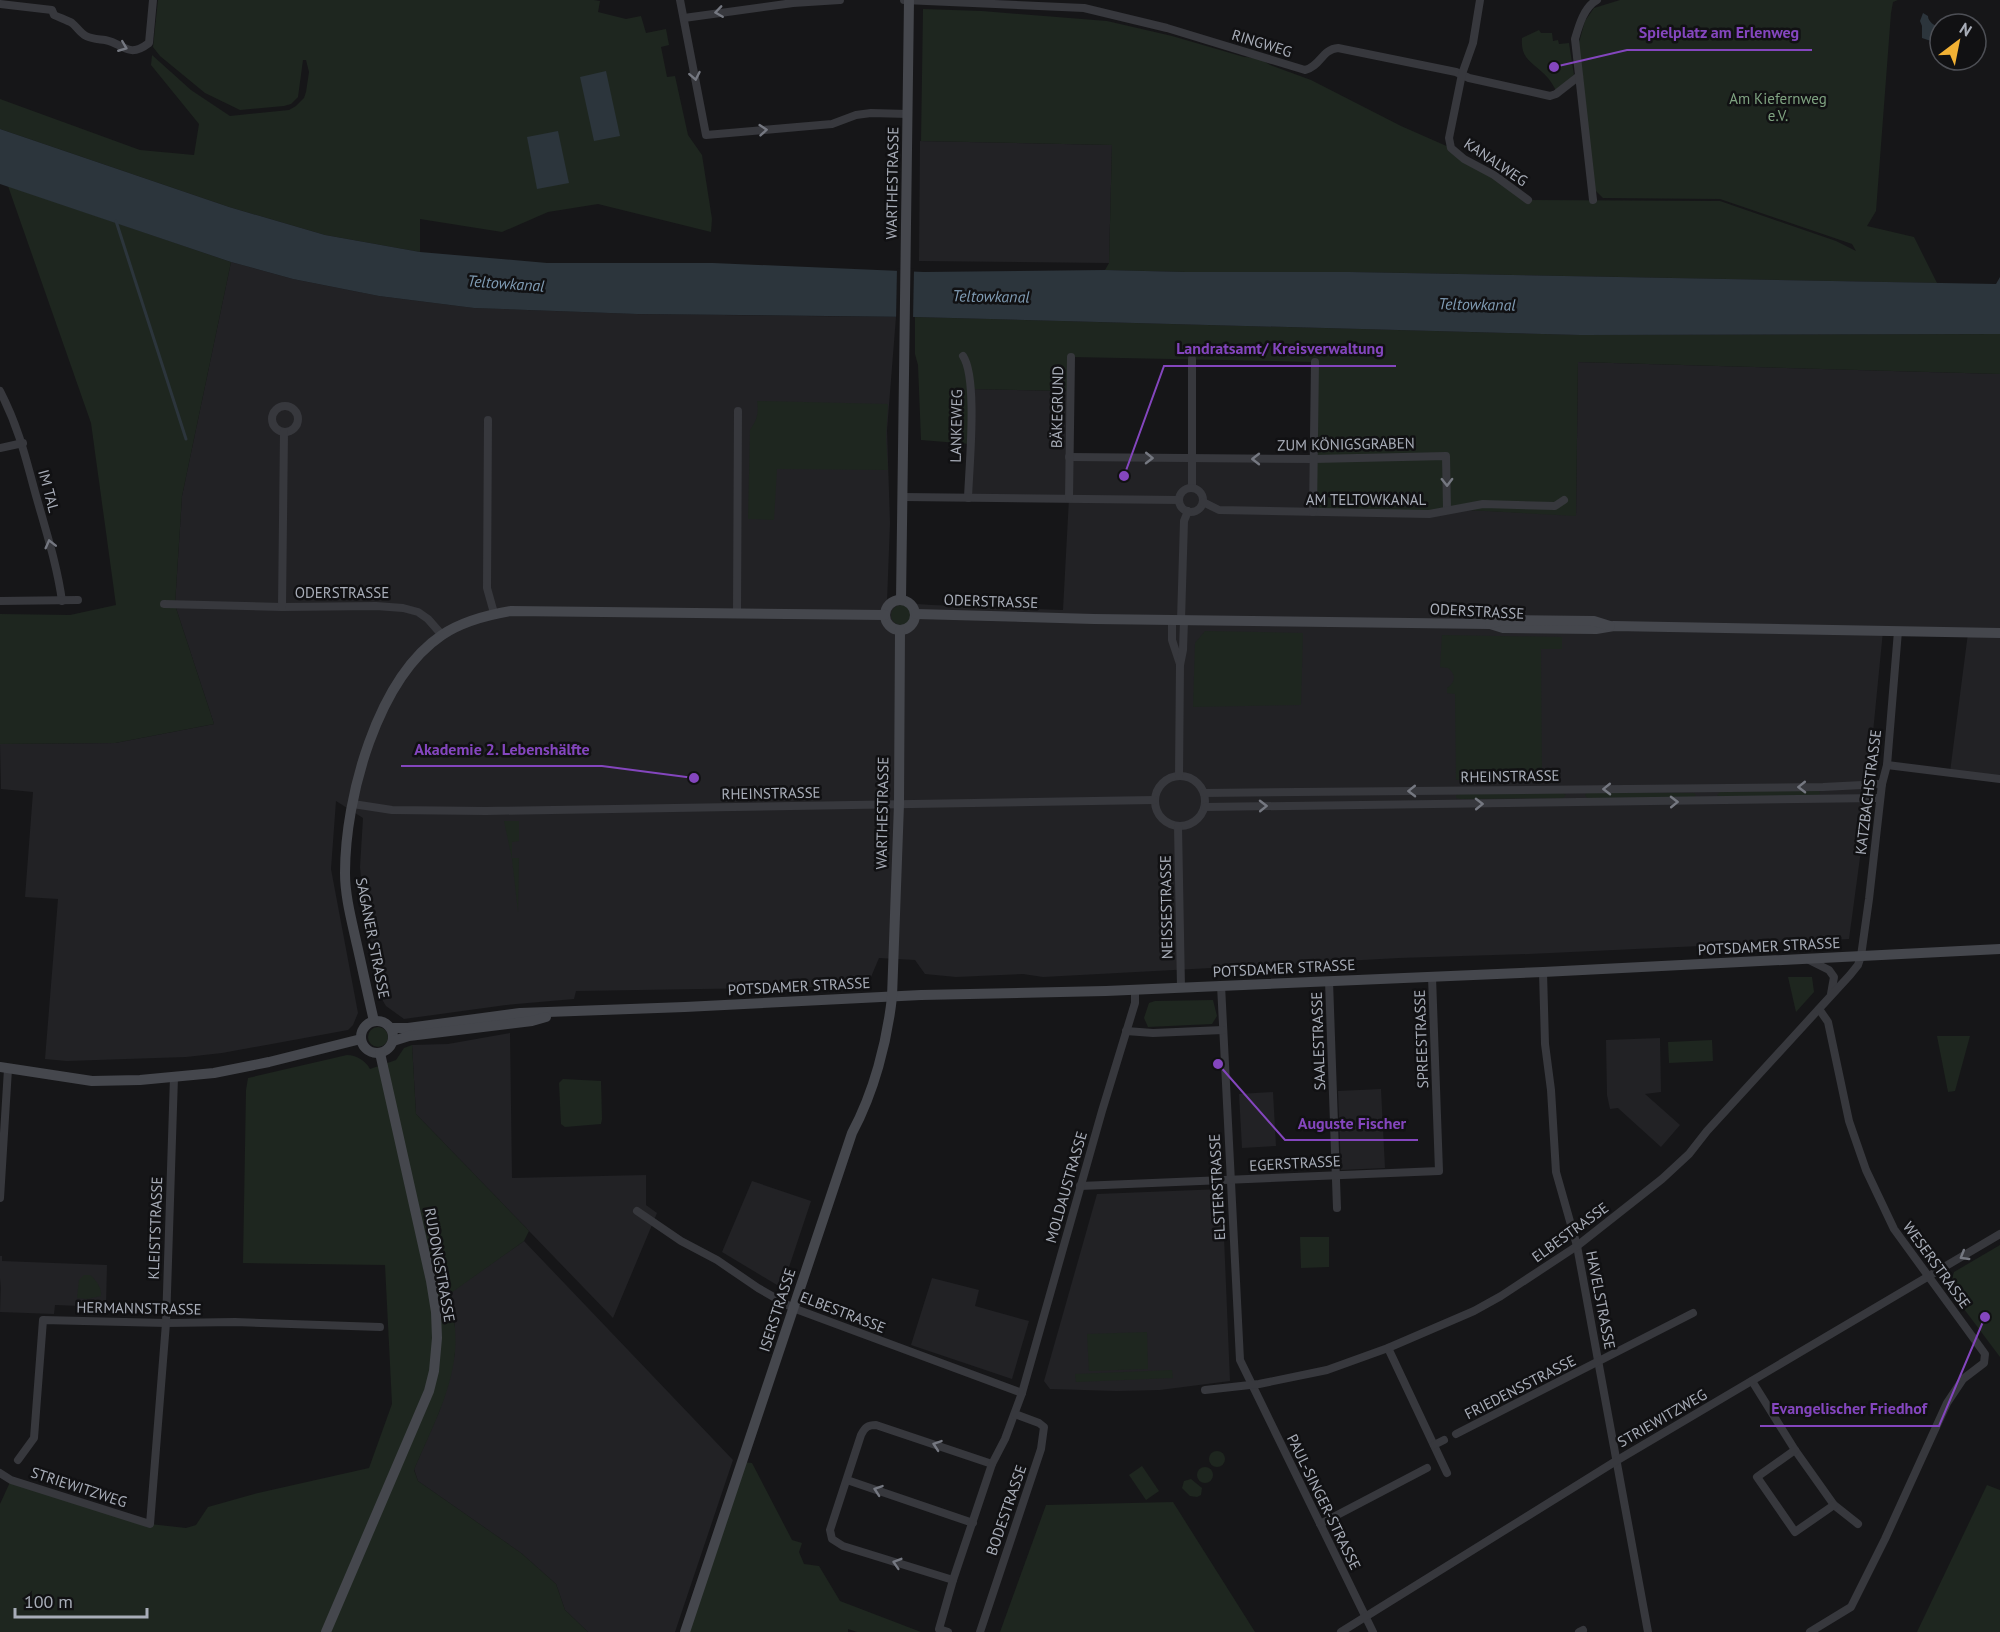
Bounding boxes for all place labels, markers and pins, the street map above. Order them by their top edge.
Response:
callout: Spielplatz am Erlenweg [1627,16,1812,50]
callout: Landratsamt/ Kreisverwaltung [1164,332,1396,366]
callout: Akademie 2. Lebenshälfte [401,732,602,766]
callout: Auguste Fischer [1285,1106,1418,1140]
callout: Evangelischer Friedhof [1760,1392,1939,1426]

